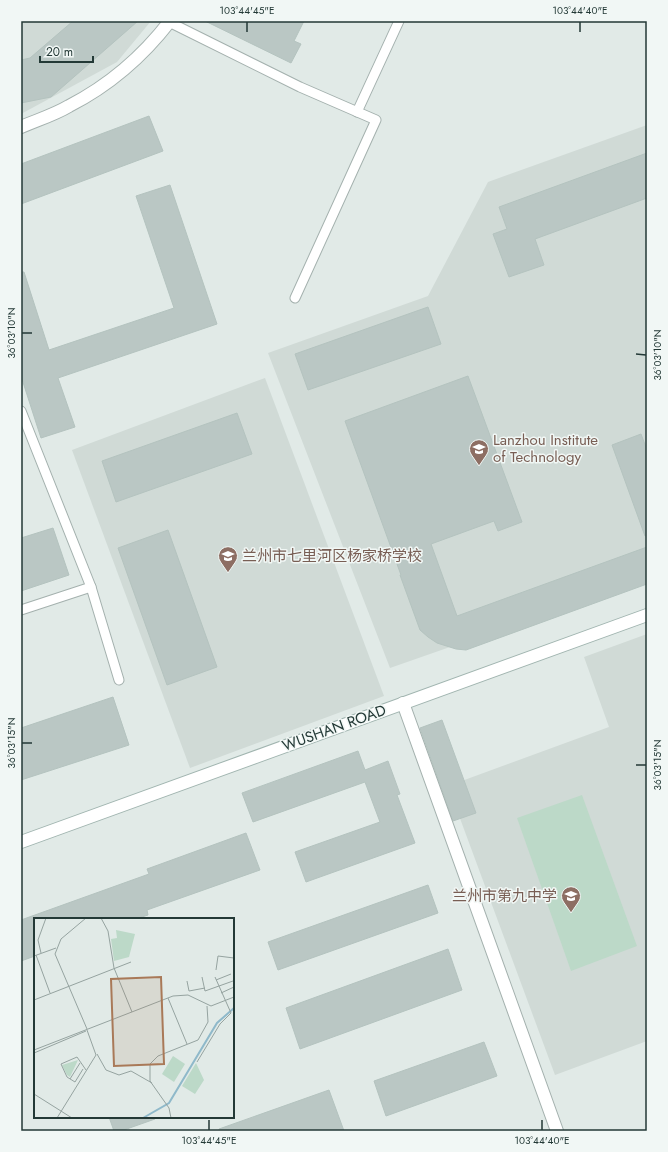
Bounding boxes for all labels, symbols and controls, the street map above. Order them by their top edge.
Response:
text: 103°44'45"E [220,3,274,18]
text: 103°44'40"E [552,3,608,18]
scale bar [40,38,93,64]
text: 20 m [46,43,73,61]
text: 36°03'10"N [4,307,19,359]
text: 36°03'10"N [650,329,665,381]
place label: Lanzhou Institute of Technology [493,429,598,468]
school or university icon: Lanzhou Institute of Technology [468,438,490,466]
school or university icon: 兰州市七里河区杨家桥学校 [217,545,239,573]
place label: 兰州市七里河区杨家桥学校 [242,545,422,567]
street label: WUSHAN ROAD [279,699,389,757]
text: 36°03'15"N [4,718,19,768]
text: 36°03'15"N [650,740,665,790]
place label: 兰州市第九中学 [452,885,557,907]
school or university icon: 兰州市第九中学 [560,885,582,913]
inset map [34,918,234,1118]
text: 103°44'45"E [182,1133,236,1148]
text: 103°44'40"E [514,1133,570,1148]

